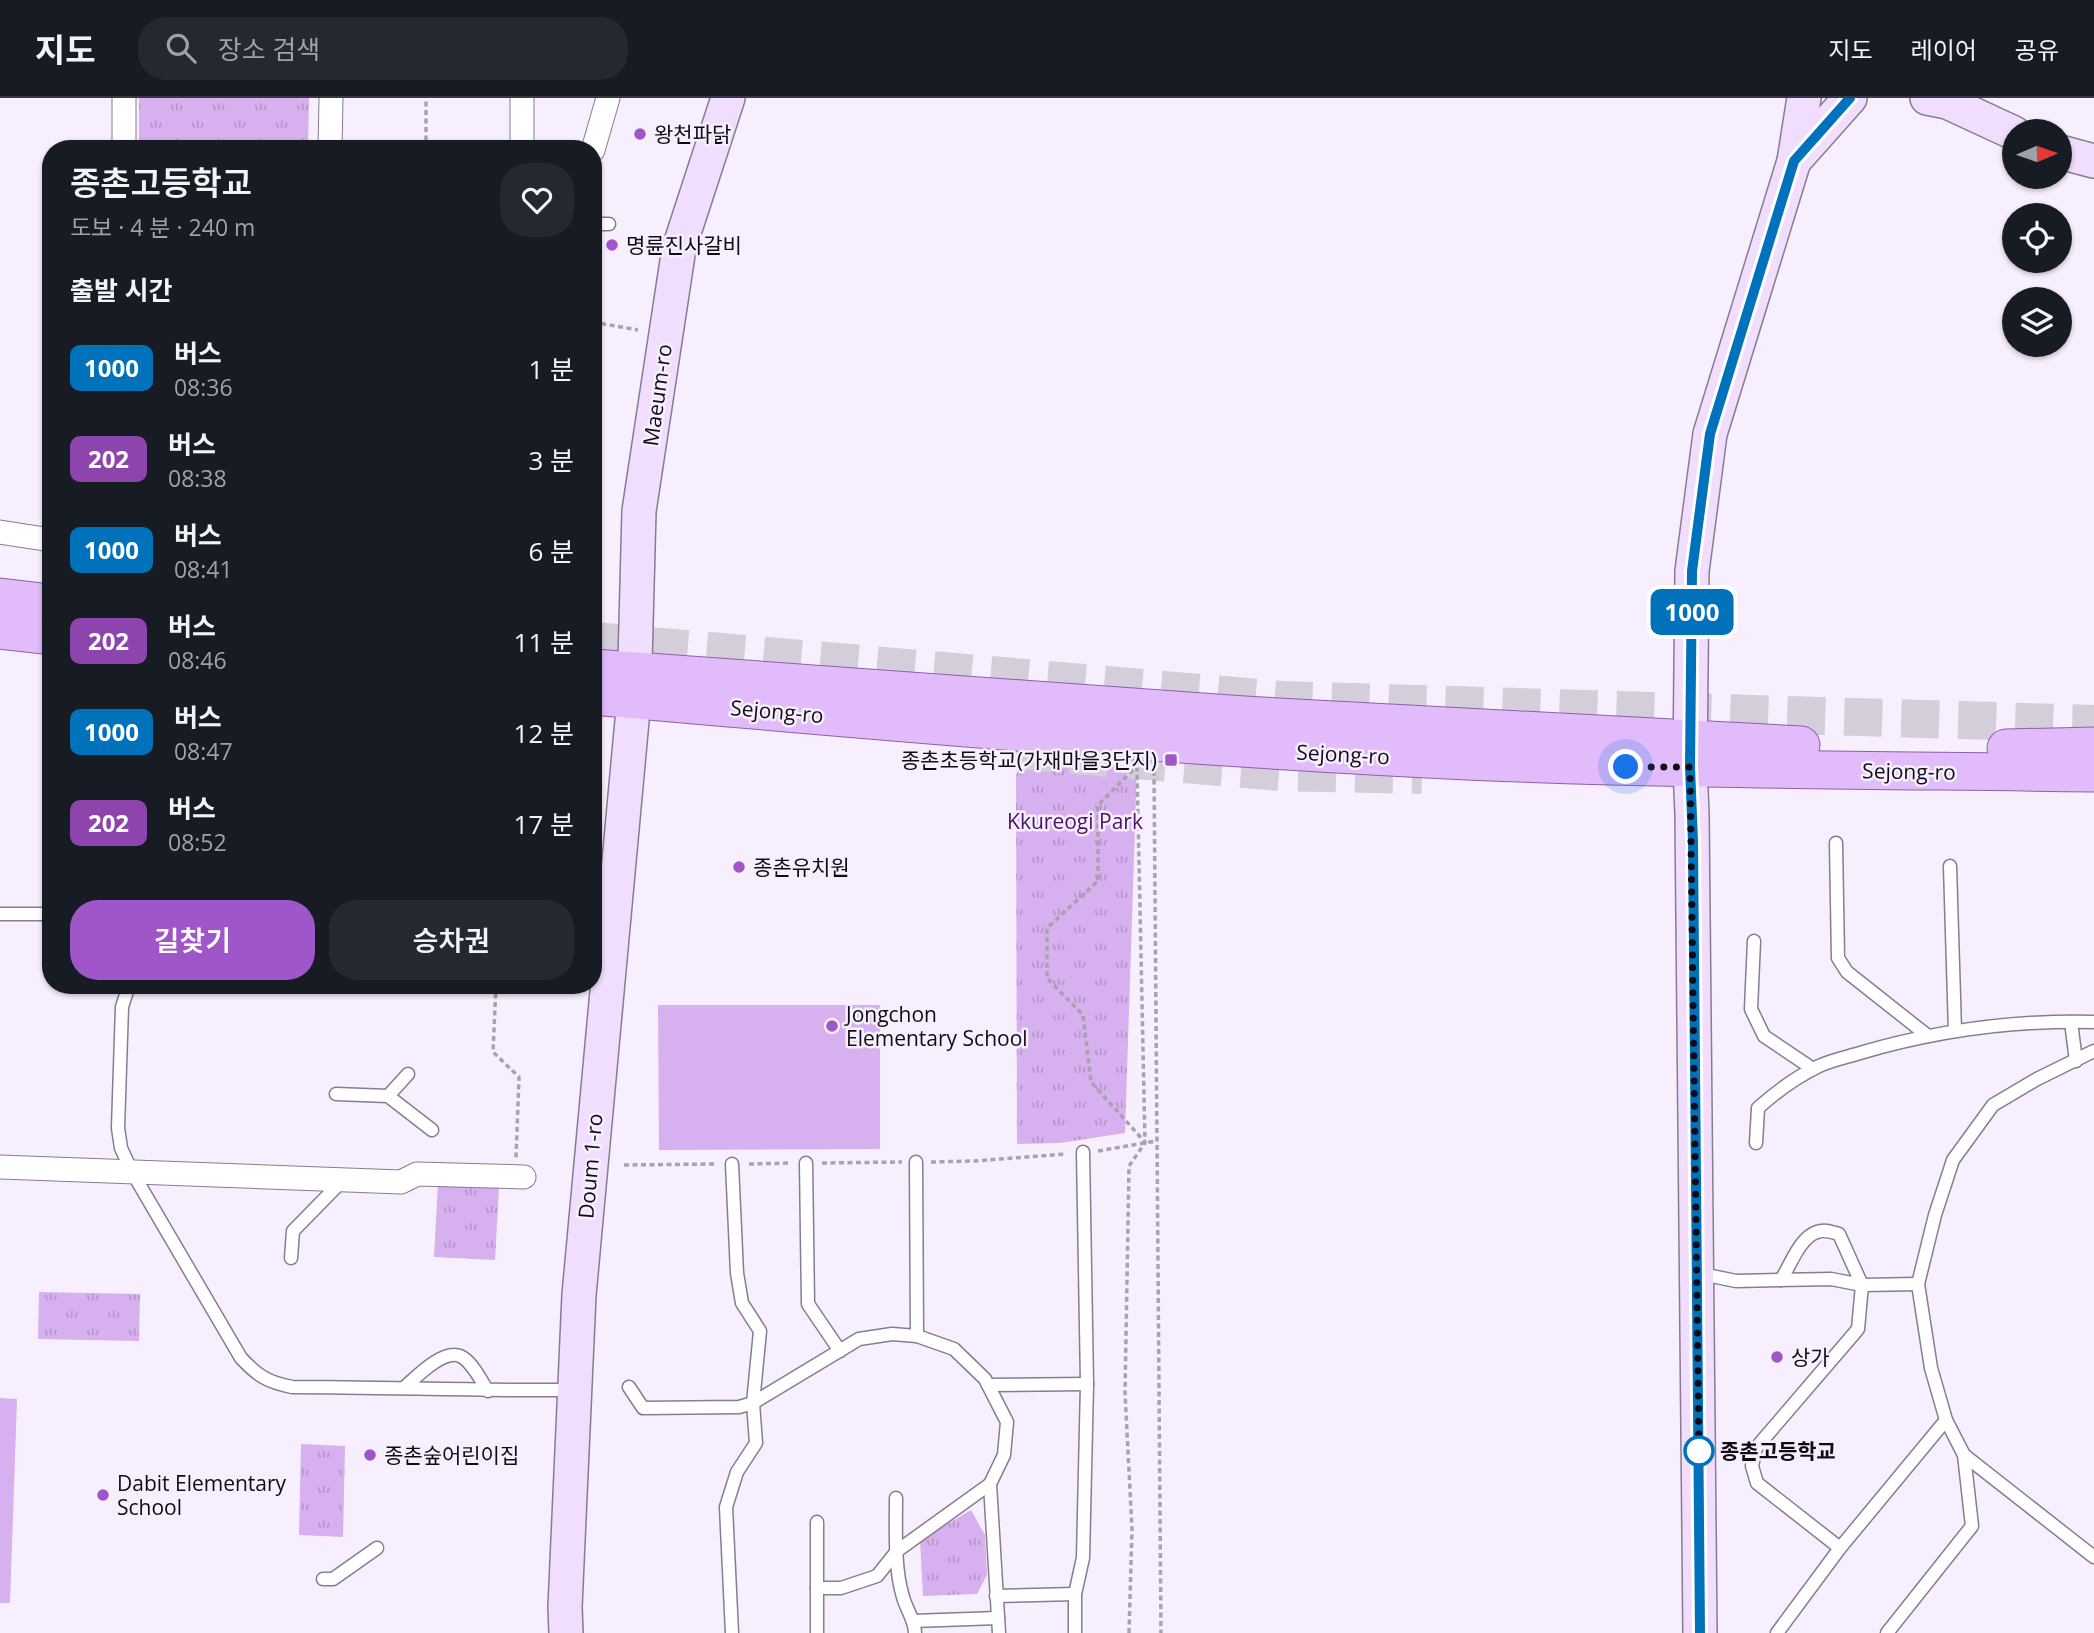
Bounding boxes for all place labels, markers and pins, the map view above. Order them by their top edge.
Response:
place label: 왕천파닭 [654,120,731,148]
marker: 왕천파닭 [632,126,648,142]
place label: 명륜진사갈비 [626,231,742,259]
marker: 명륜진사갈비 [604,237,620,253]
place label: 종촌초등학교(가재마을3단지) [901,746,1157,774]
marker: 종촌초등학교(가재마을3단지) [1163,752,1179,768]
place label: 종촌유치원 [753,853,850,881]
marker: 종촌유치원 [731,859,747,875]
place label: Jongchon Elementary School [844,1000,1028,1052]
marker: Jongchon Elementary School [824,1018,840,1034]
place label: 상가 [1791,1343,1830,1371]
marker: 상가 [1769,1349,1785,1365]
marker: 종촌고등학교 [1684,1436,1714,1466]
place label: 종촌고등학교 [1720,1437,1836,1465]
place label: 종촌숲어린이집 [384,1441,519,1469]
marker: 종촌숲어린이집 [362,1447,378,1463]
place label: Dabit Elementary School [117,1469,287,1521]
marker: Dabit Elementary School [95,1487,111,1503]

